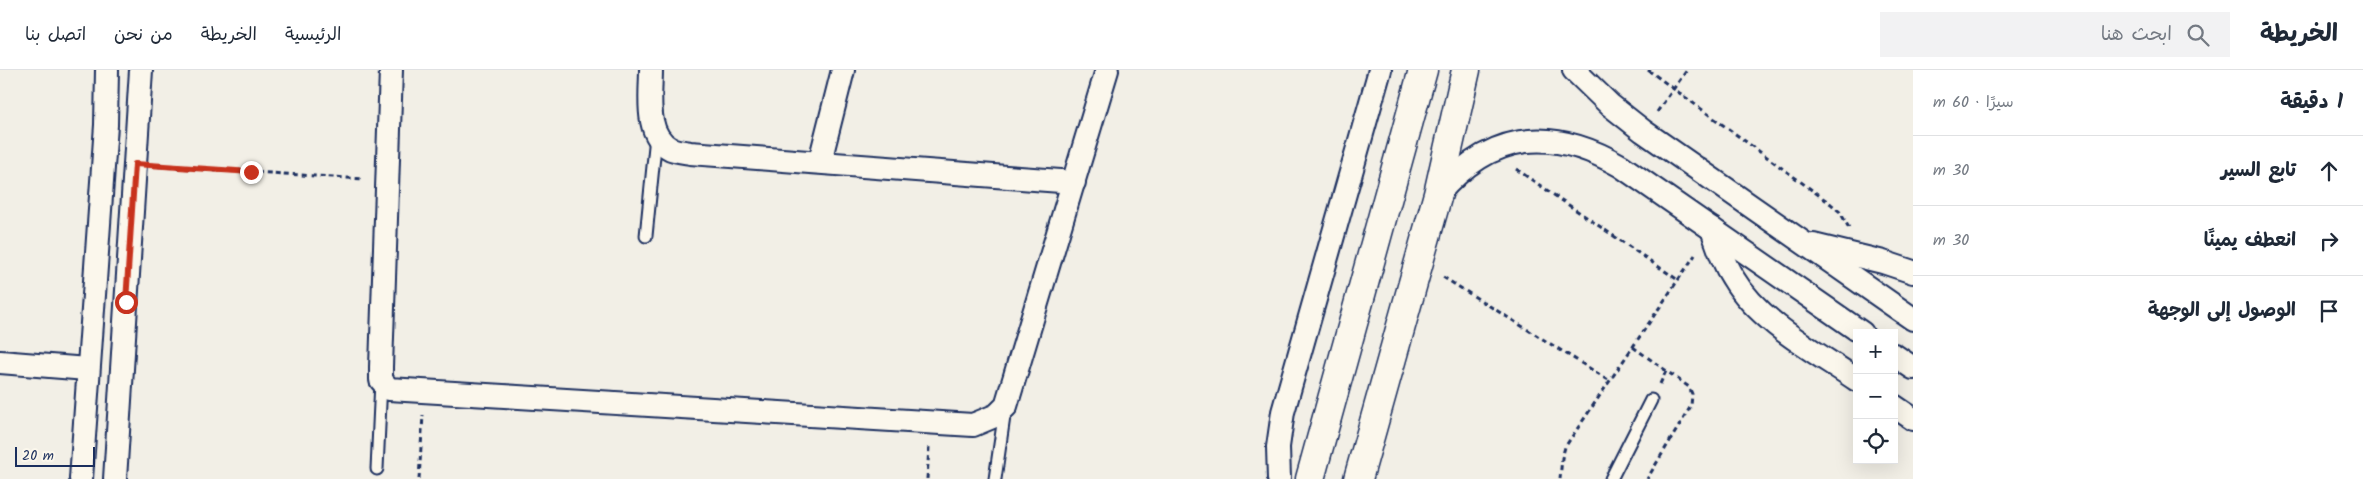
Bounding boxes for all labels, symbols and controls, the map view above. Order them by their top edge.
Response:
search box [1880,12,2230,57]
text: الخريطة [2260,15,2338,54]
text: ابحث هنا [2101,20,2172,50]
text: اتصل بنا [25,21,86,50]
text: من نحن [114,21,173,50]
text: الخريطة [201,21,257,50]
text: الرئيسية [285,21,341,50]
icon: search [2184,21,2212,49]
text: 1 دقيقة [2280,86,2343,119]
text: سيرًا · 60 m [1933,90,2014,115]
text: تابع السير [2221,156,2296,186]
icon: ahead [2315,157,2343,185]
text: 30 m [1933,158,1969,183]
route end [240,161,263,184]
text: انعطف يمينًا [2204,226,2296,256]
icon: right [2315,227,2343,255]
text: 30 m [1933,228,1969,253]
route start [115,291,138,314]
text: الوصول إلى الوجهة [2148,296,2296,326]
icon: arrive [2315,297,2343,325]
map controls [1853,329,1898,464]
button: + [1853,329,1898,374]
button: − [1853,374,1898,419]
button: locate [1853,419,1898,464]
scale bar [15,444,95,467]
text: 20 m [22,445,54,467]

